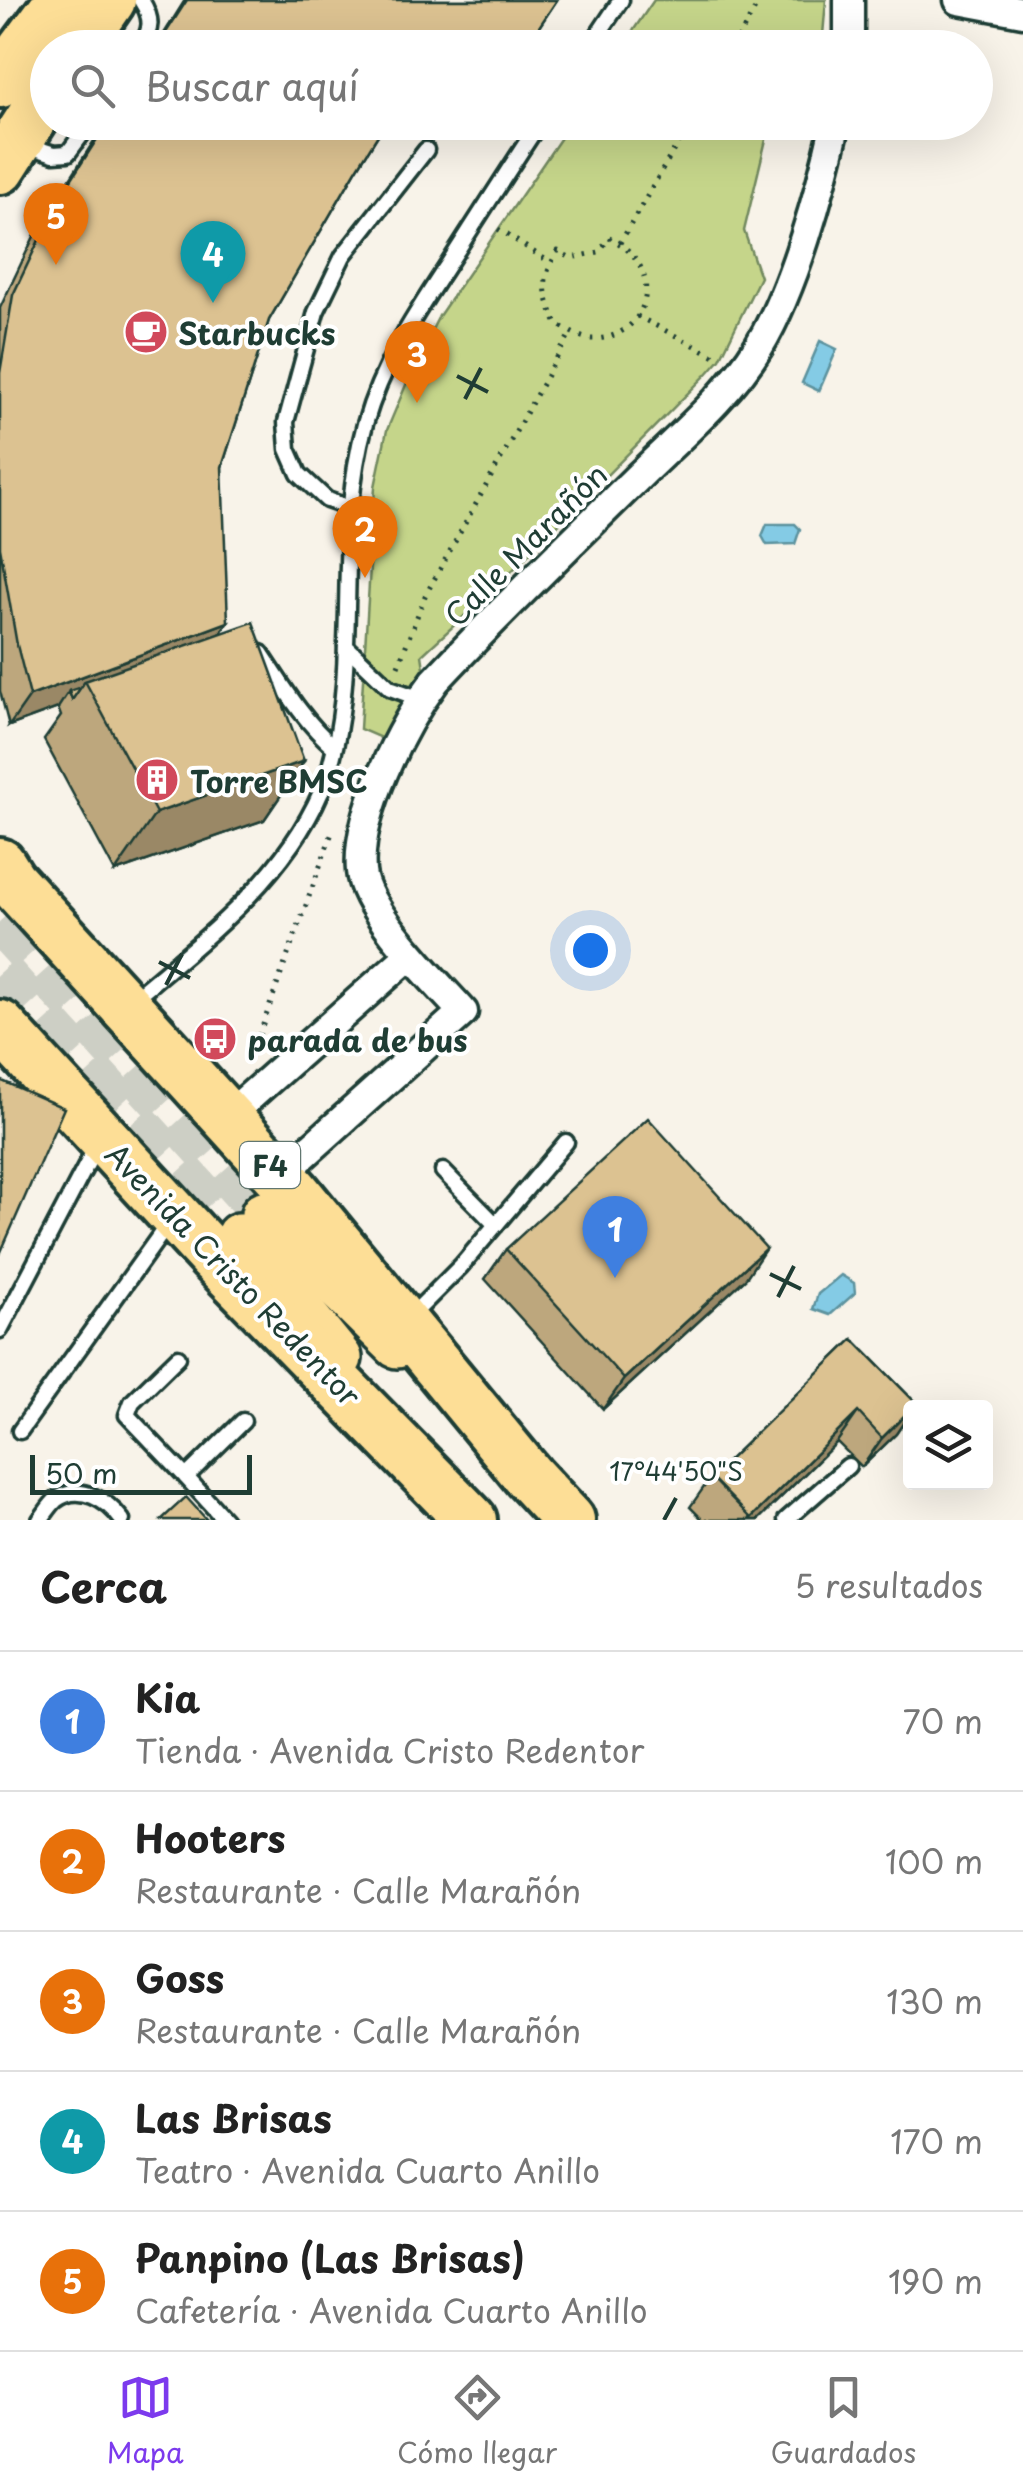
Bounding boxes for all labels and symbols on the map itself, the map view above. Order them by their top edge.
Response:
pin: 5 [23,182,88,265]
pin: 4 [180,220,246,303]
cafe icon: Starbucks [123,309,169,355]
place label: Starbucks [178,310,335,355]
pin: 3 [384,320,450,403]
street label: Calle Marañón [433,452,617,636]
pin: 2 [332,496,398,578]
building icon: Torre BMSC [134,757,180,803]
place label: Torre BMSC [190,758,368,803]
your location [565,925,616,976]
bus stop icon: parada de bus [192,1016,238,1062]
place label: parada de bus [248,1017,468,1062]
street label: Avenida Cristo Redentor [96,1132,372,1416]
road number: F4 [240,1142,300,1188]
pin: 1 [582,1196,648,1278]
scale bar [30,1450,252,1494]
text: 17°44'50"S [609,1452,743,1490]

